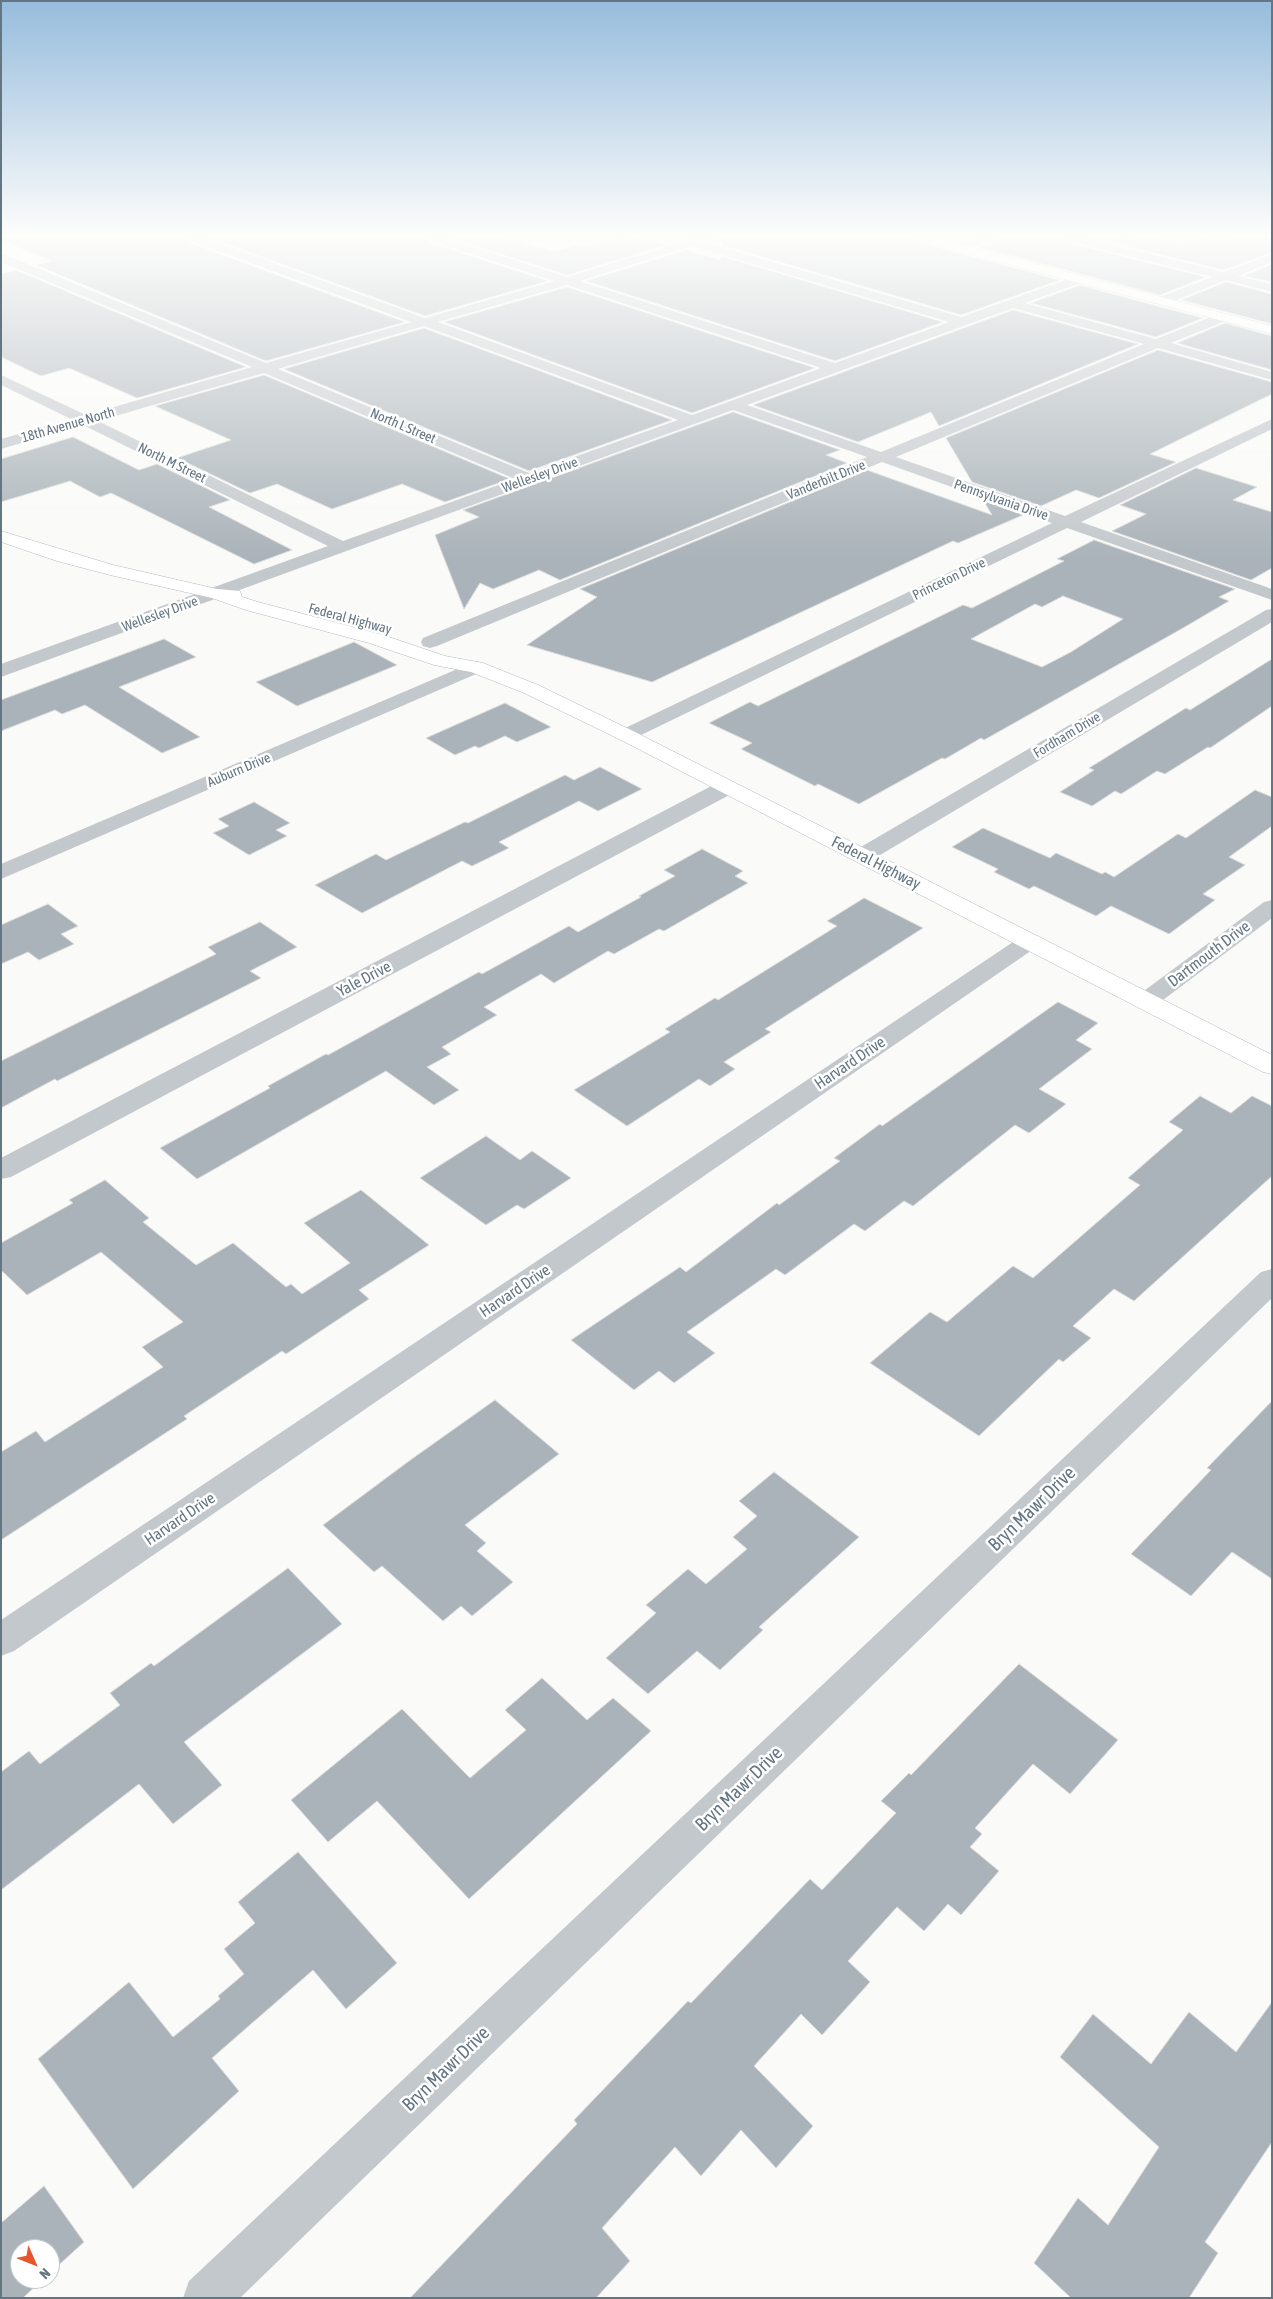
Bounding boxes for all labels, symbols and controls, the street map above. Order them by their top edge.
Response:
street label: 18th Avenue North [19,404,117,446]
street label: North L Street [368,405,438,447]
street label: North M Street [135,439,209,487]
street label: Wellesley Drive [500,454,580,496]
street label: Vanderbilt Drive [784,457,868,503]
street label: Pennsylvania Drive [952,476,1050,524]
street label: Princeton Drive [910,554,988,604]
street label: Wellesley Drive [120,593,200,635]
street label: Federal Highway [307,600,393,638]
street label: Fordham Drive [1030,708,1104,762]
street label: Auburn Drive [205,749,273,791]
street label: Federal Highway [828,832,924,894]
street label: Dartmouth Drive [1164,917,1254,991]
street label: Yale Drive [334,957,394,1001]
street label: Harvard Drive [811,1032,889,1094]
street label: Harvard Drive [476,1260,554,1322]
street label: Bryn Mawr Drive [984,1462,1080,1556]
street label: Harvard Drive [141,1488,219,1550]
street label: Bryn Mawr Drive [691,1742,787,1836]
street label: Bryn Mawr Drive [398,2022,494,2116]
north arrow [10,2239,60,2289]
text: N [36,2265,54,2282]

